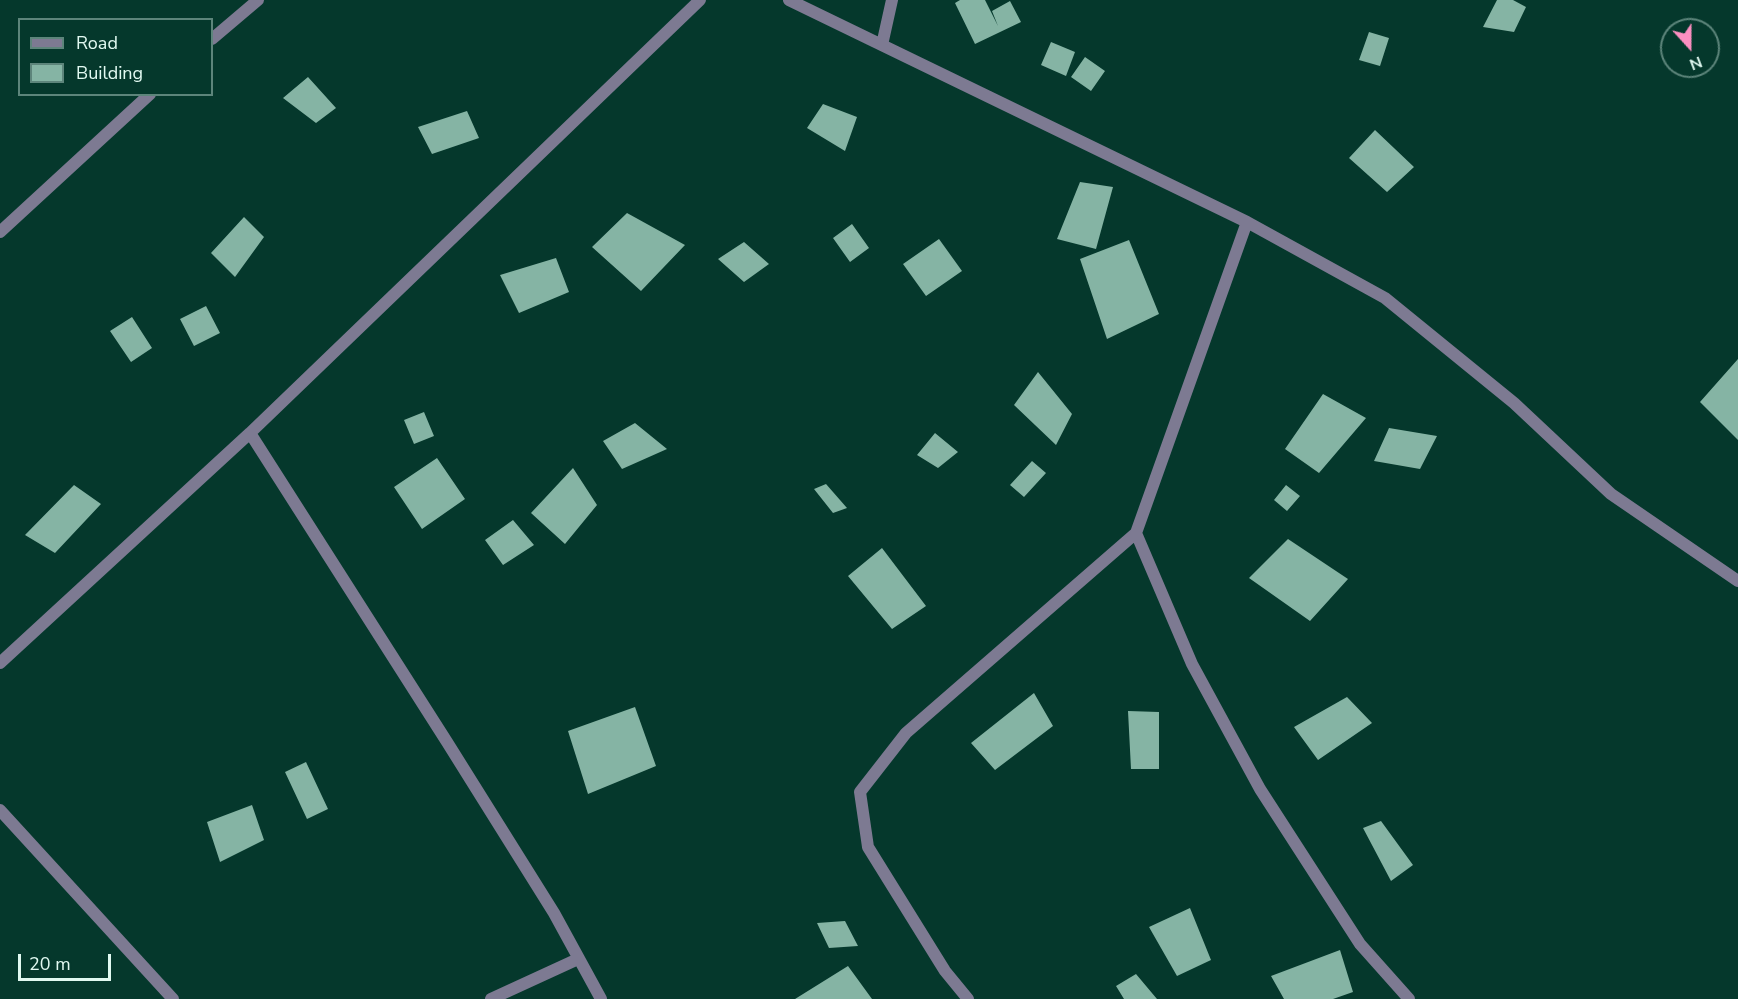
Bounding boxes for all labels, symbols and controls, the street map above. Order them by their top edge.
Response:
legend [18,18,213,96]
north arrow [1660,18,1720,78]
text: Road [76,31,118,55]
text: N [1686,51,1705,75]
text: Building [76,61,143,85]
scale bar [21,942,114,980]
text: 20 m [29,952,71,976]

